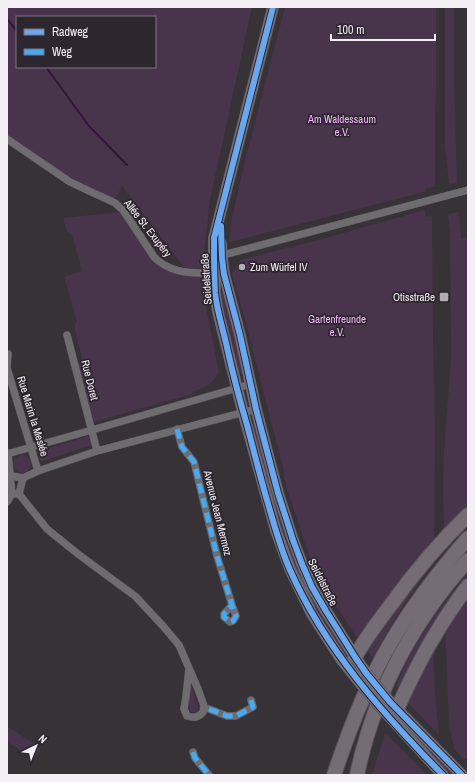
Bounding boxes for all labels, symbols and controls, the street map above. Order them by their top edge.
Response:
legend [16,16,156,68]
scale bar [331,16,435,42]
text: 100 m [337,22,364,38]
text: Radweg [52,24,89,40]
text: Weg [52,44,73,60]
park label: Am Waldessaum e.V. [307,112,376,139]
street label: Allée St. Exupéry [121,196,175,260]
street label: Seidelstraße [197,253,215,305]
place label: Zum Würfel IV [250,260,308,274]
marker: Zum Würfel IV [237,262,247,272]
place label: Otisstraße [393,290,435,304]
marker: Otisstraße [438,291,450,303]
park label: Gartenfreunde e.V. [308,312,366,339]
street label: Rue Doret [78,358,102,402]
street label: Rue Marin la Meslée [14,374,52,458]
street label: Avenue Jean Mermoz [200,468,236,558]
street label: Seidelstraße [305,556,341,608]
north arrow [16,726,56,766]
text: N [36,731,50,746]

